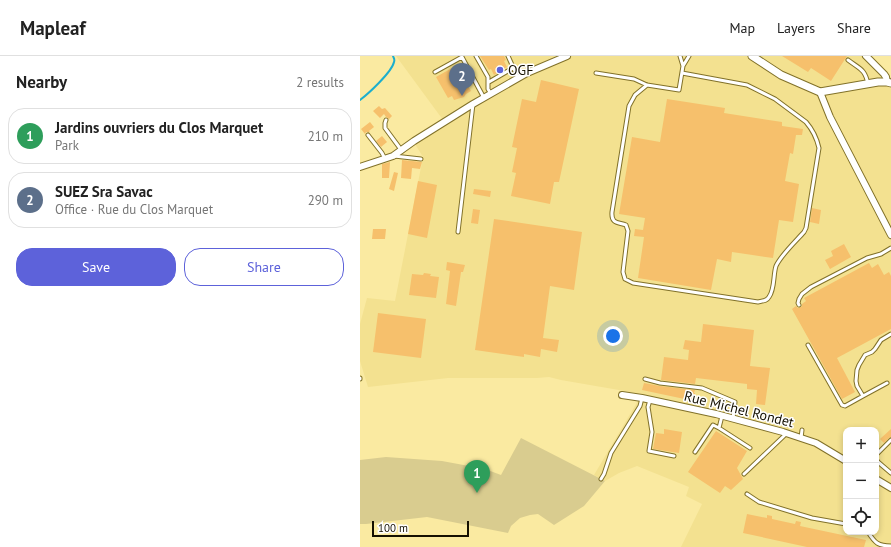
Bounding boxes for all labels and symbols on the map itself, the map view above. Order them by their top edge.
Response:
place label: OGF [508,61,533,79]
pin: 2 [449,63,475,96]
marker: OGF [495,65,505,75]
your location [603,326,623,346]
street label: Rue Michel Rondet [682,387,796,431]
pin: 1 [464,460,490,493]
scale bar [372,519,469,538]

